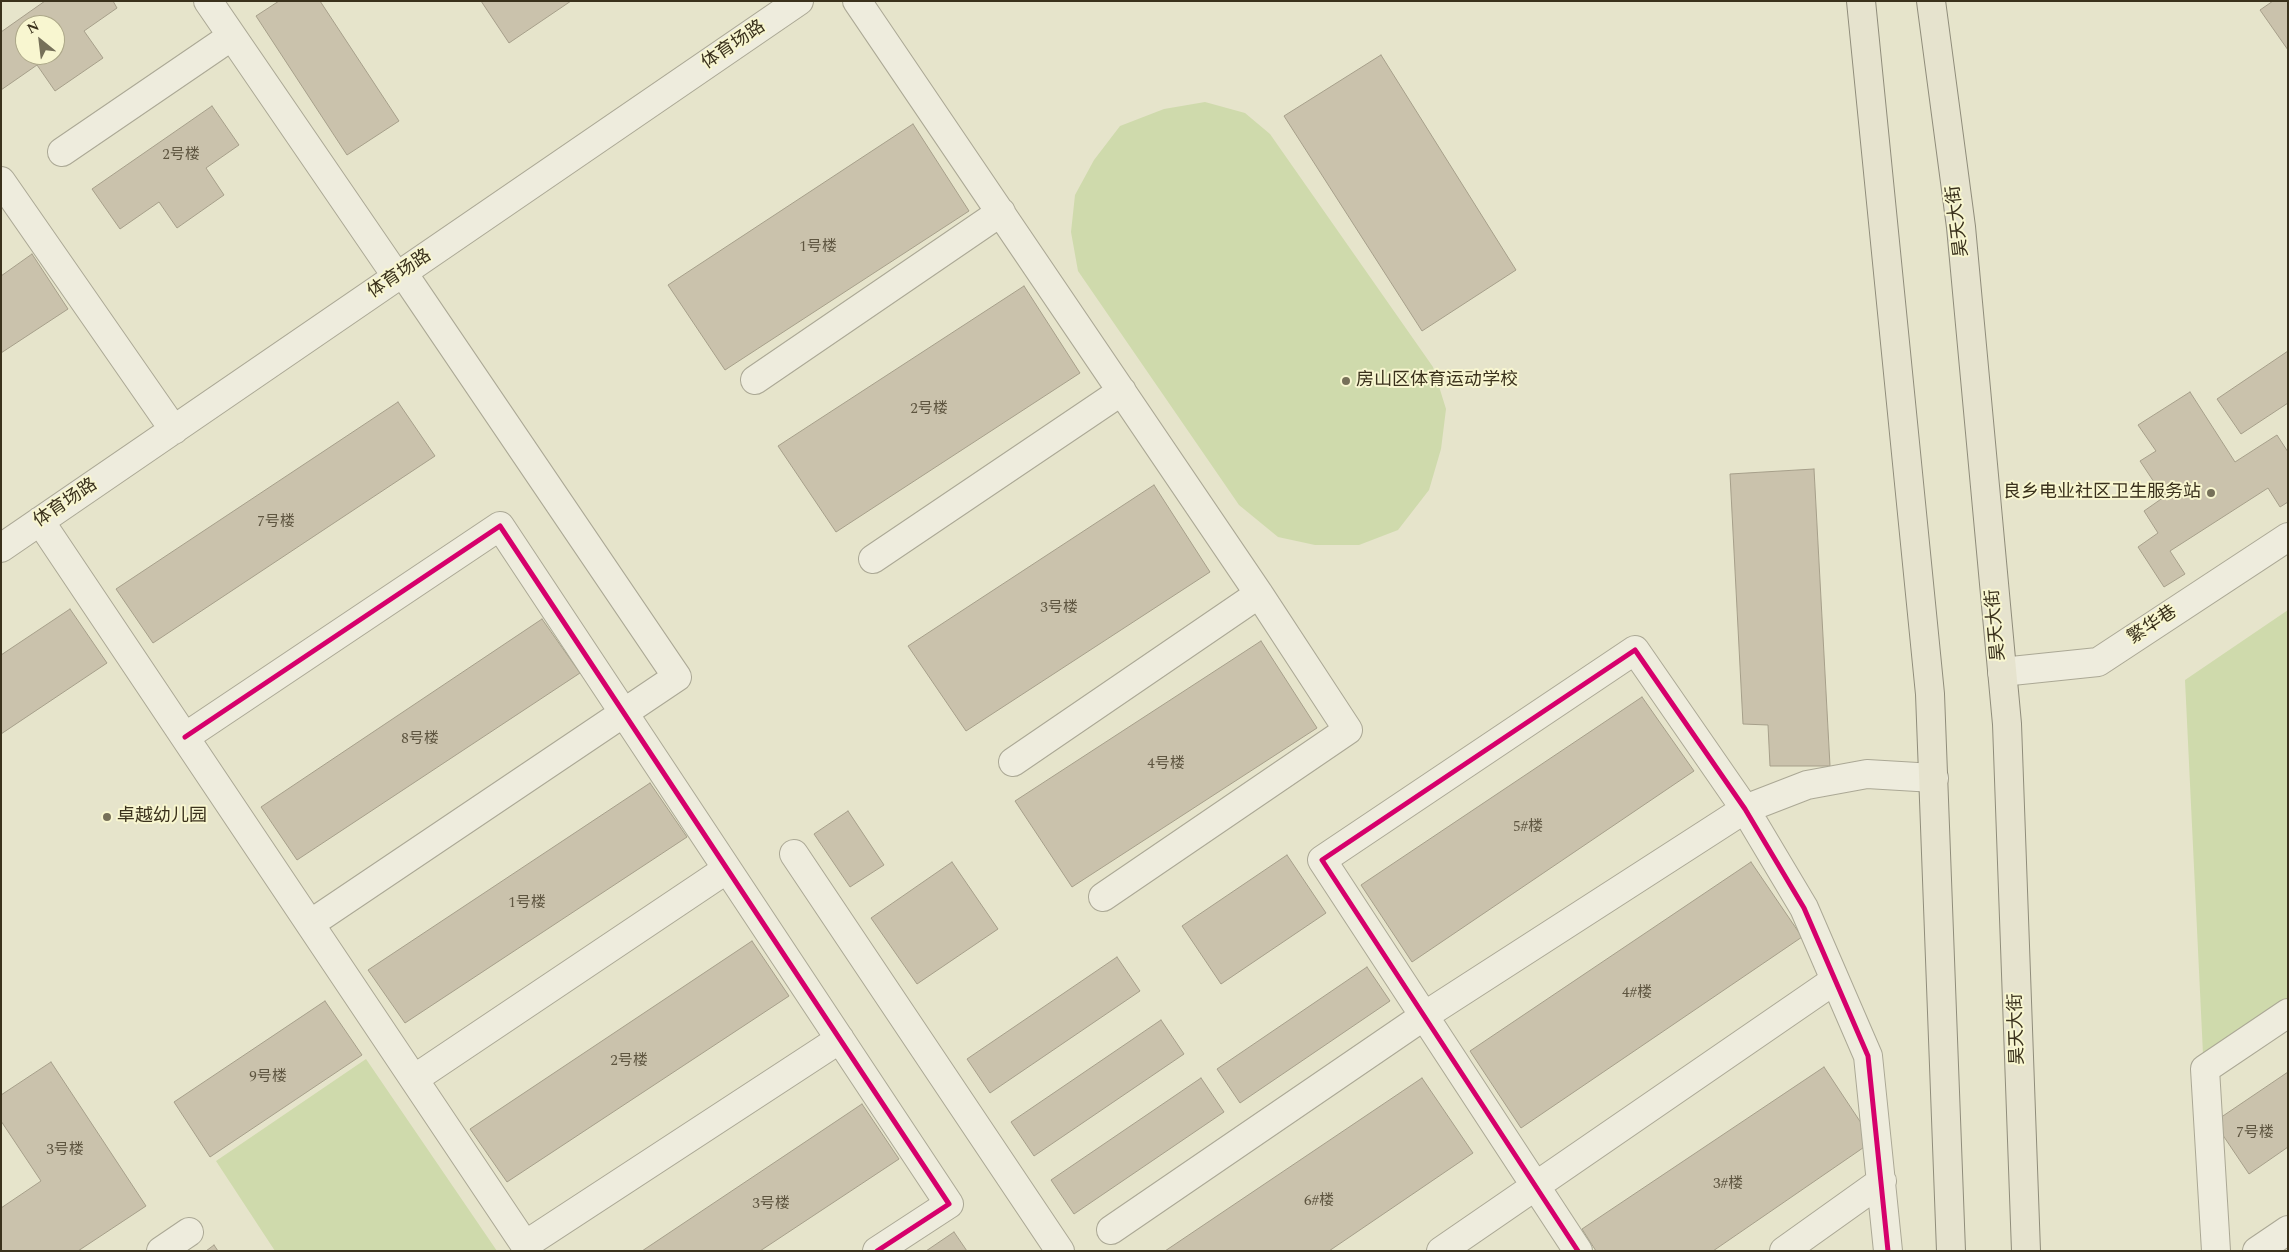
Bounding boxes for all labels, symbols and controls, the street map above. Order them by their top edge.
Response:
north arrow [15,15,65,65]
text: N [23,15,43,39]
street label: 体育场路 [698,17,770,75]
house number: 2号楼 [162,147,200,165]
street label: 昊天大街 [1944,184,1974,258]
house number: 1号楼 [799,239,837,257]
street label: 体育场路 [364,246,436,304]
place label: 房山区体育运动学校 [1356,370,1518,392]
marker: 房山区体育运动学校 [1340,375,1352,387]
house number: 2号楼 [910,401,948,419]
street label: 体育场路 [30,475,102,533]
place label: 良乡电业社区卫生服务站 [2003,482,2201,504]
marker: 良乡电业社区卫生服务站 [2205,487,2217,499]
house number: 7号楼 [257,514,295,532]
street label: 昊天大街 [1983,588,2011,662]
house number: 3号楼 [1040,600,1078,618]
street label: 繁华巷 [2124,602,2182,650]
house number: 8号楼 [401,731,439,749]
house number: 4号楼 [1147,756,1185,774]
place label: 卓越幼儿园 [117,806,207,828]
marker: 卓越幼儿园 [101,811,113,823]
house number: 5#楼 [1513,819,1543,837]
house number: 1号楼 [508,895,546,913]
house number: 4#楼 [1622,985,1652,1003]
street label: 昊天大街 [2006,993,2030,1065]
house number: 2号楼 [610,1053,648,1071]
house number: 9号楼 [249,1069,287,1087]
house number: 7号楼 [2236,1125,2274,1143]
house number: 3号楼 [46,1142,84,1160]
house number: 3#楼 [1713,1176,1743,1194]
house number: 6#楼 [1304,1193,1334,1211]
house number: 3号楼 [752,1196,790,1214]

